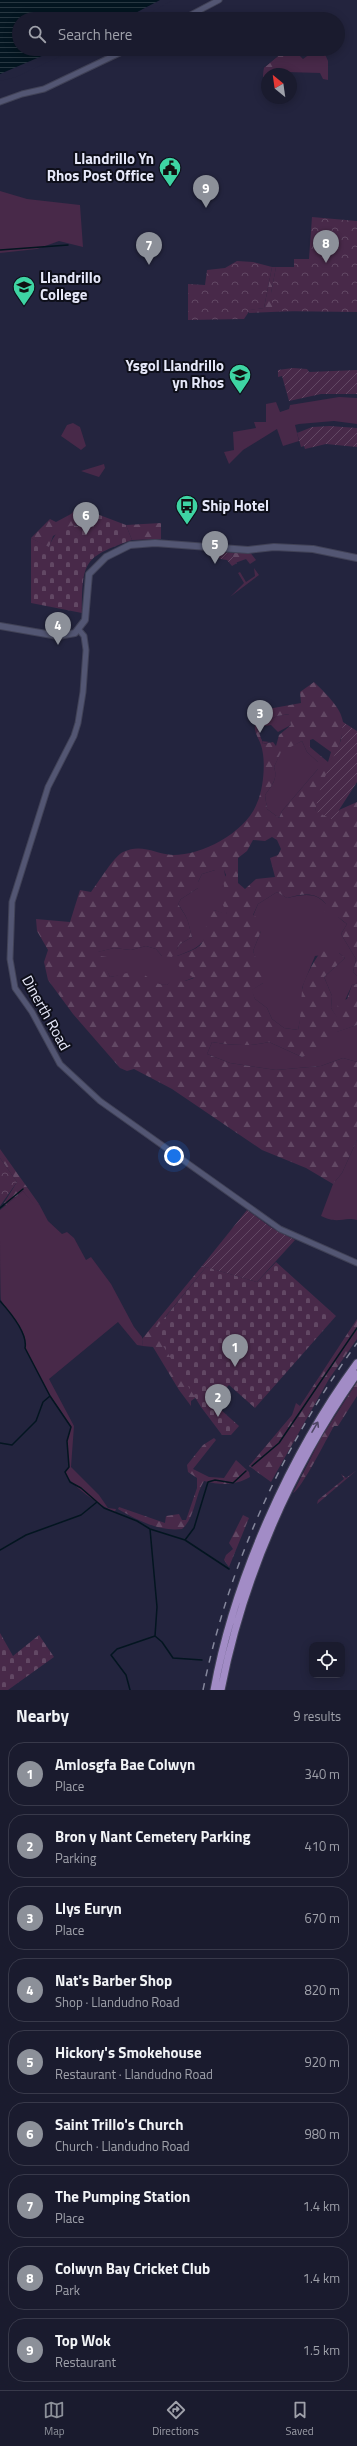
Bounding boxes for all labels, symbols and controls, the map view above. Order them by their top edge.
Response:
search box [12,12,345,56]
icon: search [26,23,48,45]
text: Search here [58,23,132,46]
north arrow [261,68,297,104]
place label: Llandrillo Yn Rhos Post Office [47,147,154,187]
public building icon: Llandrillo Yn Rhos Post Office [157,155,183,188]
pin: 9 [193,175,219,208]
pin: 8 [313,230,339,263]
pin: 7 [136,232,162,265]
place label: Llandrillo College [40,266,101,306]
school or university icon: Llandrillo College [11,274,37,307]
place label: Ysgol Llandrillo yn Rhos [125,354,224,394]
school or university icon: Ysgol Llandrillo yn Rhos [227,362,253,395]
bus stop icon: Ship Hotel [174,493,200,526]
place label: Ship Hotel [202,494,269,517]
pin: 6 [73,502,99,535]
pin: 5 [202,531,228,564]
pin: 4 [45,612,71,645]
pin: 3 [247,700,273,733]
street label: Dinerth Road [16,971,77,1055]
your location [164,1146,184,1166]
pin: 1 [222,1334,248,1367]
pin: 2 [205,1384,231,1417]
one-way arrow [312,1421,320,1433]
map controls [309,1642,345,1678]
button: locate [309,1642,345,1678]
text: Nearby [16,1703,69,1729]
text: 9 results [293,1706,341,1726]
text: Amlosgfa Bae Colwyn [55,1753,195,1776]
text: 1 [26,1764,34,1784]
text: 340 m [304,1764,340,1784]
text: Place [55,1776,84,1796]
text: Bron y Nant Cemetery Parking [55,1825,251,1848]
text: 2 [26,1836,34,1856]
text: 410 m [304,1836,340,1856]
text: Parking [55,1848,96,1868]
text: Llys Euryn [55,1897,122,1920]
text: 3 [26,1908,34,1928]
text: 670 m [304,1908,340,1928]
text: Place [55,1920,84,1940]
text: Nat's Barber Shop [55,1969,172,1992]
text: 4 [26,1980,34,2000]
text: 820 m [304,1980,340,2000]
text: Shop · Llandudno Road [55,1992,180,2012]
text: Hickory's Smokehouse [55,2041,202,2064]
text: 5 [26,2052,34,2072]
text: 920 m [304,2052,340,2072]
text: Restaurant · Llandudno Road [55,2064,213,2084]
text: Saint Trillo's Church [55,2113,184,2136]
text: 6 [26,2124,34,2144]
text: 980 m [304,2124,340,2144]
text: Church · Llandudno Road [55,2136,190,2156]
text: The Pumping Station [55,2185,190,2208]
text: 7 [26,2196,34,2216]
text: 1.4 km [303,2196,340,2216]
text: Place [55,2208,84,2228]
text: Colwyn Bay Cricket Club [55,2257,210,2280]
text: 8 [26,2268,34,2288]
text: 1.4 km [303,2268,340,2288]
text: Park [55,2280,80,2300]
text: Top Wok [55,2329,111,2352]
text: 9 [26,2340,34,2360]
text: 1.5 km [303,2340,340,2360]
text: Restaurant [55,2352,116,2372]
tab: Map [43,2399,65,2439]
tab: Directions [152,2399,199,2439]
tab: Saved [286,2399,314,2439]

